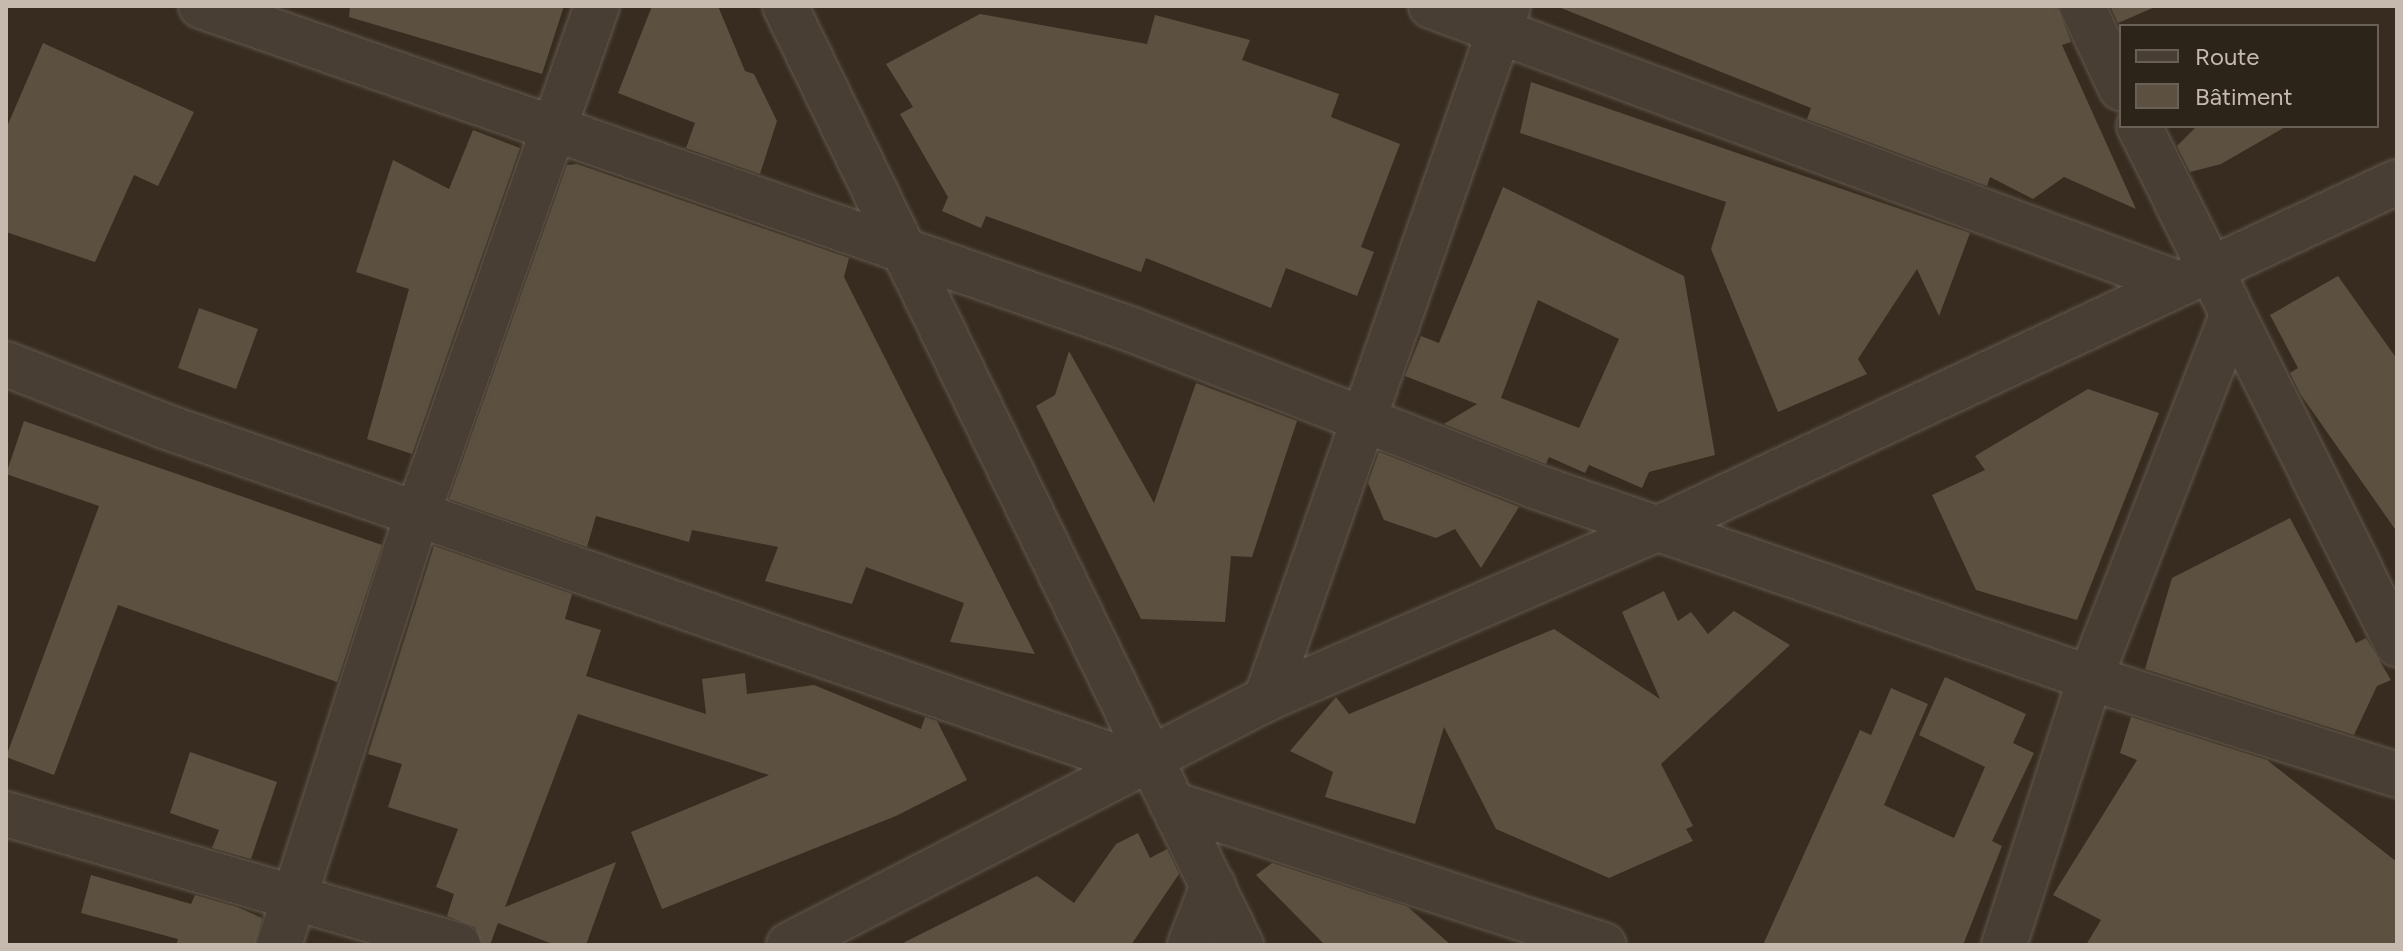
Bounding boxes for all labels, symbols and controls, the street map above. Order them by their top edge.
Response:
legend [2119,24,2379,128]
text: Route [2195,42,2259,71]
text: Bâtiment [2195,82,2293,111]

